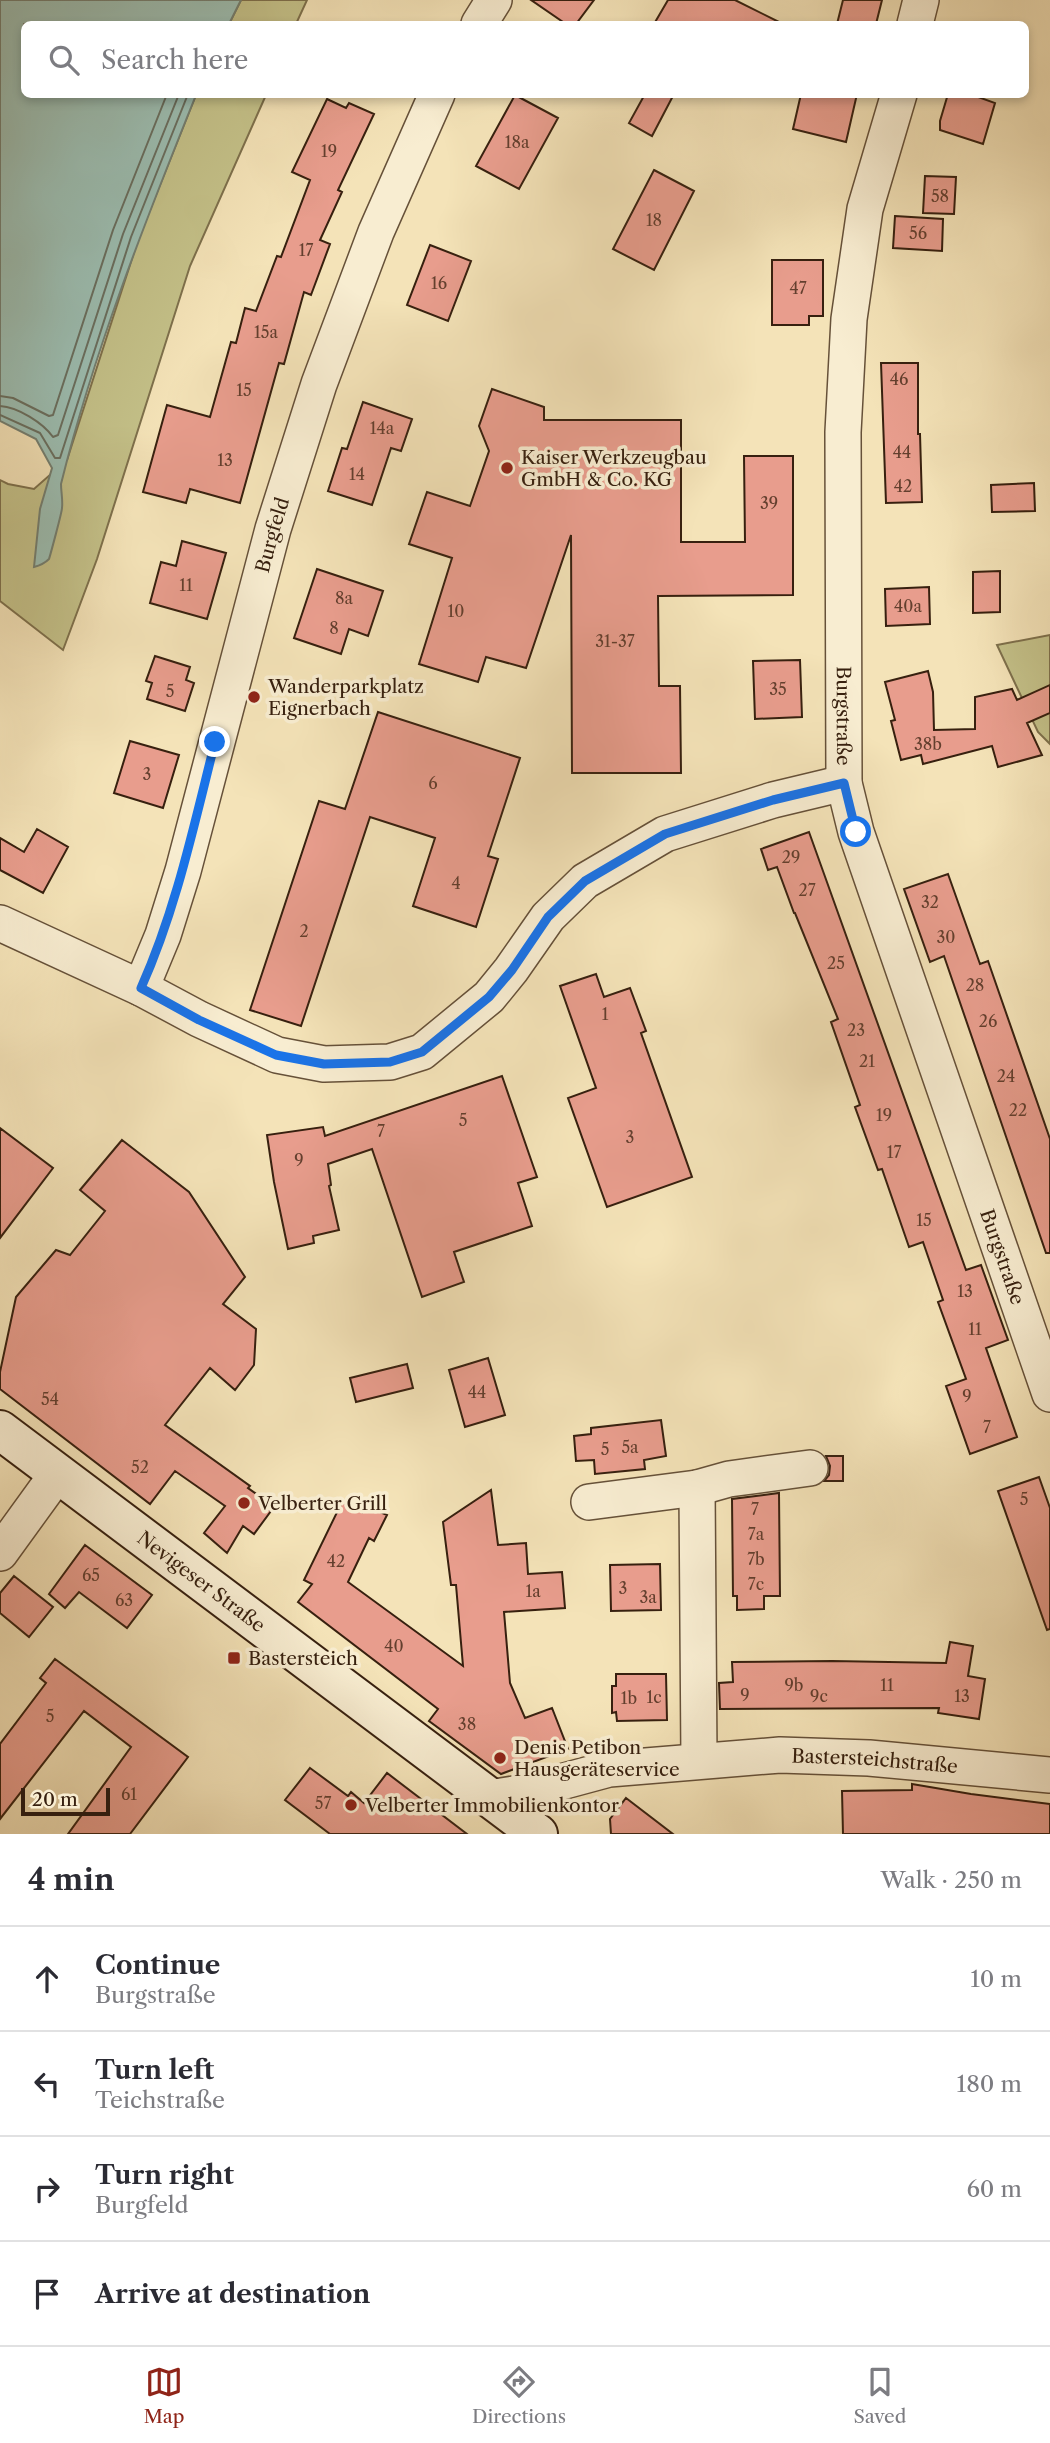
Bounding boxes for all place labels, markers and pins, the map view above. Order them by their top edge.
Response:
place label: Kaiser Werkzeugbau GmbH & Co. KG [521,446,707,491]
marker: Kaiser Werkzeugbau GmbH & Co. KG [499,460,515,476]
place label: Wanderparkplatz Eignerbach [267,675,424,720]
marker: Wanderparkplatz Eignerbach [246,689,262,705]
place label: Velberter Grill [257,1492,387,1515]
marker: Velberter Grill [236,1495,252,1511]
place label: Bastersteich [248,1647,358,1670]
marker: Bastersteich [226,1650,242,1666]
place label: Denis Petibon Hausgeräteservice [514,1736,680,1781]
marker: Denis Petibon Hausgeräteservice [492,1750,508,1766]
place label: Velberter Immobilienkontor [364,1794,619,1817]
marker: Velberter Immobilienkontor [343,1797,359,1813]

